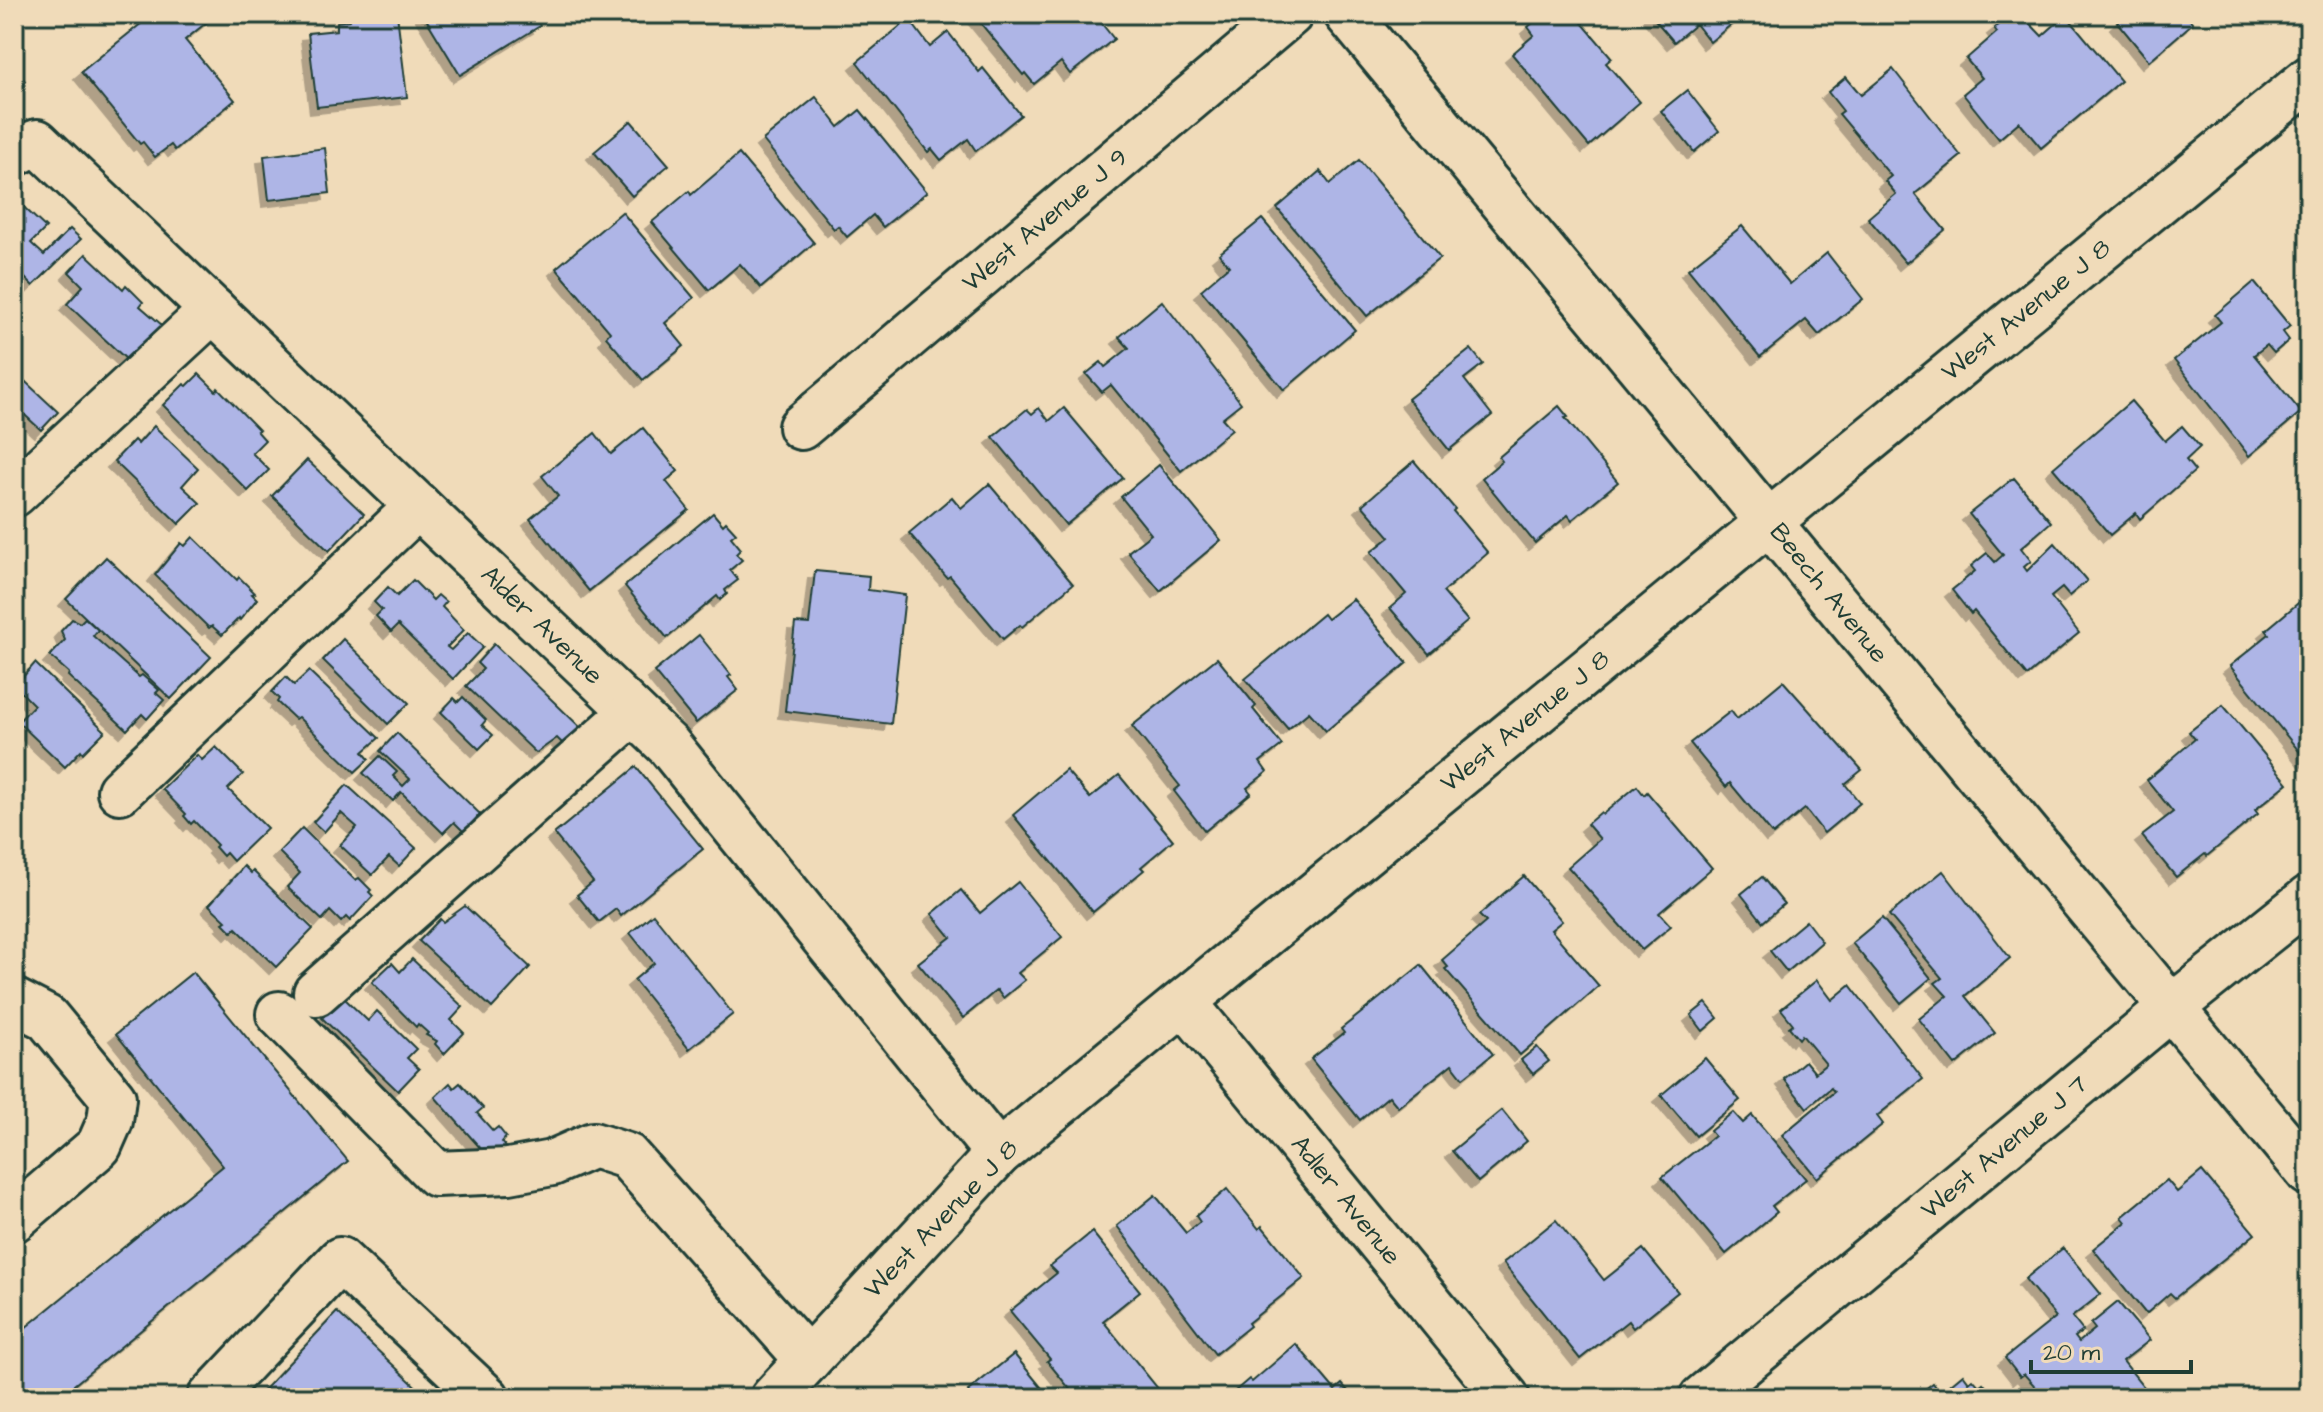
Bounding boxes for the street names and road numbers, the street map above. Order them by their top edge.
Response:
street label: West Avenue J 9 [954,140,1136,300]
street label: West Avenue J 8 [1934,230,2118,390]
street label: Beech Avenue [1761,515,1897,671]
street label: Alder Avenue [473,557,611,693]
street label: West Avenue J 8 [1433,641,1617,801]
street label: West Avenue J 7 [1913,1067,2095,1227]
street label: Adler Avenue [1282,1128,1410,1272]
street label: West Avenue J 8 [856,1131,1026,1306]

